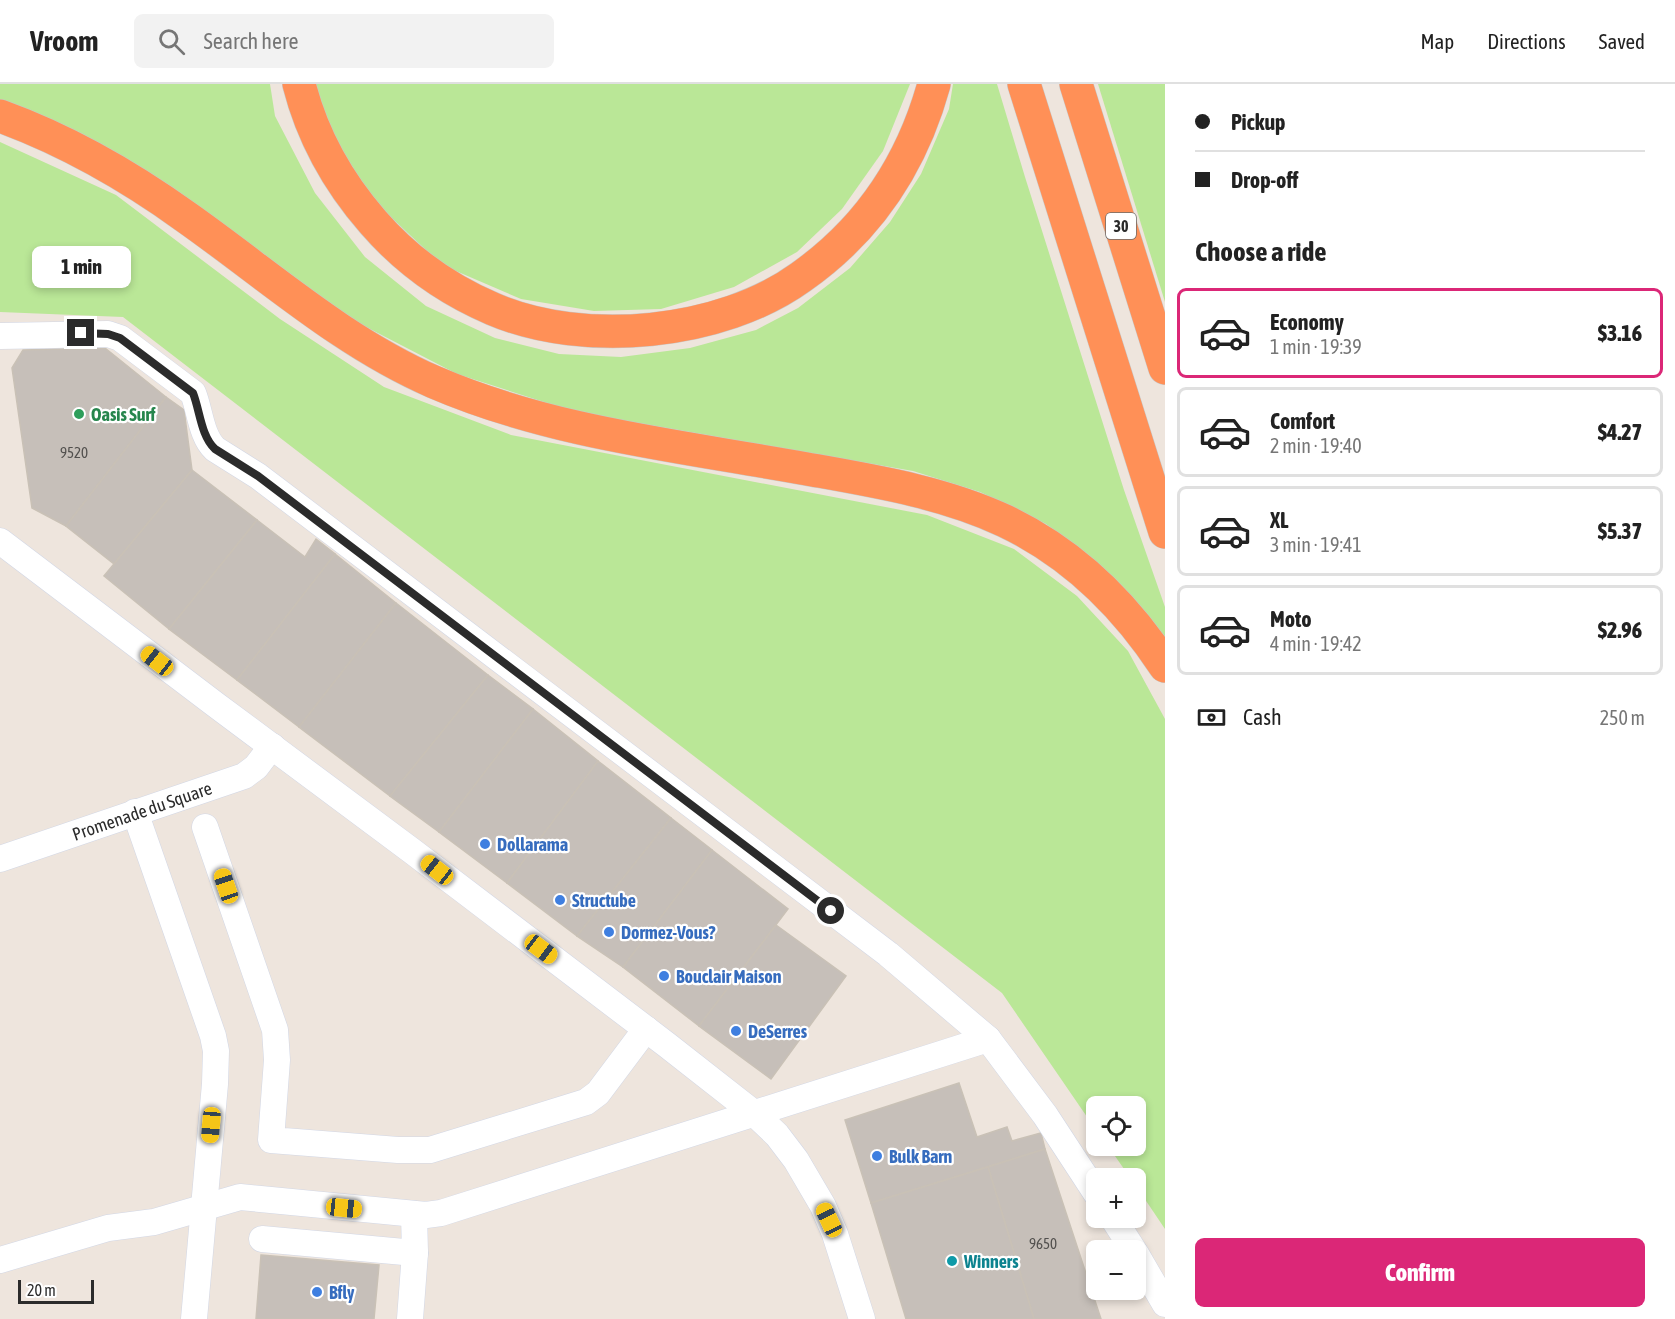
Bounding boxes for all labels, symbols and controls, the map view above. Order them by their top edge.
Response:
search box [134,14,554,68]
text: Vroom [30,25,98,57]
icon: search [155,25,188,58]
text: Search here [203,28,298,54]
text: Map [1420,29,1454,53]
text: Directions [1487,29,1566,53]
text: Saved [1599,29,1645,53]
text: Pickup [1231,109,1286,135]
text: Drop-off [1231,167,1298,193]
road number: 30 [1106,213,1136,239]
text: Choose a ride [1195,236,1327,267]
callout: 1 min [32,246,130,288]
text: 1 min [61,255,102,278]
icon: car [1198,306,1252,360]
text: Economy [1270,309,1344,335]
route end [67,319,94,346]
text: $3.16 [1598,320,1642,346]
text: 1 min · 19:39 [1270,335,1362,358]
place label: Oasis Surf [91,404,157,425]
icon: car [1198,405,1252,459]
marker: Oasis Surf [72,407,86,421]
text: Comfort [1270,408,1335,434]
text: $4.27 [1598,419,1642,445]
text: 2 min · 19:40 [1270,434,1362,457]
house number: 9520 [60,444,88,461]
icon: car [1198,504,1252,558]
text: XL [1270,507,1288,533]
text: $5.37 [1598,518,1642,544]
text: 3 min · 19:41 [1270,533,1362,556]
icon: car [1198,603,1252,657]
text: Moto [1270,606,1312,632]
text: $2.96 [1598,617,1642,643]
text: 4 min · 19:42 [1270,632,1362,655]
car [137,643,177,679]
icon: cash [1195,701,1228,734]
text: Cash [1243,704,1282,730]
text: 250 m [1600,706,1645,729]
street label: Promenade du Square [69,777,215,845]
place label: Dollarama [497,834,568,855]
marker: Dollarama [478,837,492,851]
car [417,852,457,888]
car [212,866,240,906]
place label: Structube [572,890,636,911]
marker: Structube [553,893,567,907]
route start [817,897,844,924]
place label: Dormez-Vous? [621,922,716,943]
marker: Dormez-Vous? [602,925,616,939]
car [521,931,561,967]
place label: Bouclair Maison [676,966,782,987]
marker: Bouclair Maison [657,969,671,983]
place label: DeSerres [748,1021,808,1042]
marker: DeSerres [729,1024,743,1038]
map controls [1086,1096,1146,1300]
button: locate [1086,1096,1146,1156]
car [200,1106,222,1144]
place label: Bulk Barn [889,1146,953,1167]
marker: Bulk Barn [870,1149,884,1163]
button: + [1086,1168,1146,1228]
car [325,1197,363,1219]
car [813,1200,845,1240]
house number: 9650 [1029,1235,1057,1252]
button: Confirm [1195,1238,1645,1307]
button: − [1086,1240,1146,1300]
place label: Winners [963,1251,1019,1272]
marker: Winners [945,1254,959,1268]
scale bar [18,1277,94,1304]
text: 20 m [27,1281,56,1299]
place label: Bfly [329,1282,355,1303]
marker: Bfly [310,1285,324,1299]

